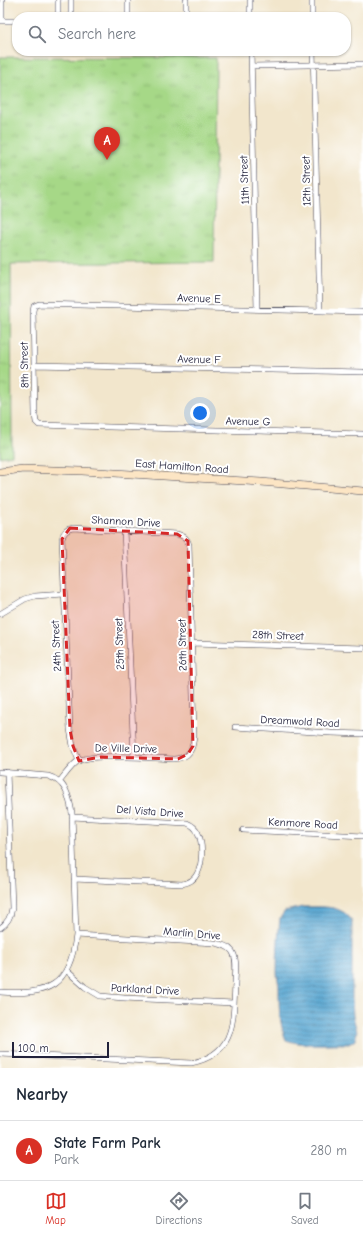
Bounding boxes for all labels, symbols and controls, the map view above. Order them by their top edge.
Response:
search box [12,12,351,56]
icon: search [26,23,48,45]
text: Search here [58,25,136,43]
pin: A [94,127,120,160]
street label: 11th Street [237,154,252,205]
street label: 12th Street [300,155,313,206]
street label: Avenue E [177,291,221,306]
street label: 8th Street [18,341,31,388]
street label: Avenue F [177,353,222,366]
your location [190,403,210,423]
street label: Avenue G [225,415,271,428]
street label: East Hamilton Road [135,457,229,476]
street label: Shannon Drive [91,513,161,530]
street label: 25th Street [112,617,127,670]
street label: 26th Street [176,618,189,671]
street label: 24th Street [49,619,64,672]
street label: 28th Street [252,628,305,643]
street label: Dreamwold Road [260,713,340,730]
street label: De Ville Drive [95,741,158,756]
street label: Del Vista Drive [116,803,184,820]
street label: Kenmore Road [268,815,338,832]
street label: Marlin Drive [163,925,222,943]
street label: Parkland Drive [110,981,180,998]
scale bar [12,1040,109,1059]
text: 100 m [18,1042,49,1055]
text: Nearby [16,1085,67,1104]
text: State Farm Park [54,1134,161,1152]
text: A [25,1143,33,1158]
text: 280 m [310,1143,347,1158]
text: Park [54,1152,79,1167]
tab: Map [45,1190,67,1227]
tab: Directions [156,1190,202,1227]
tab: Saved [291,1190,318,1227]

